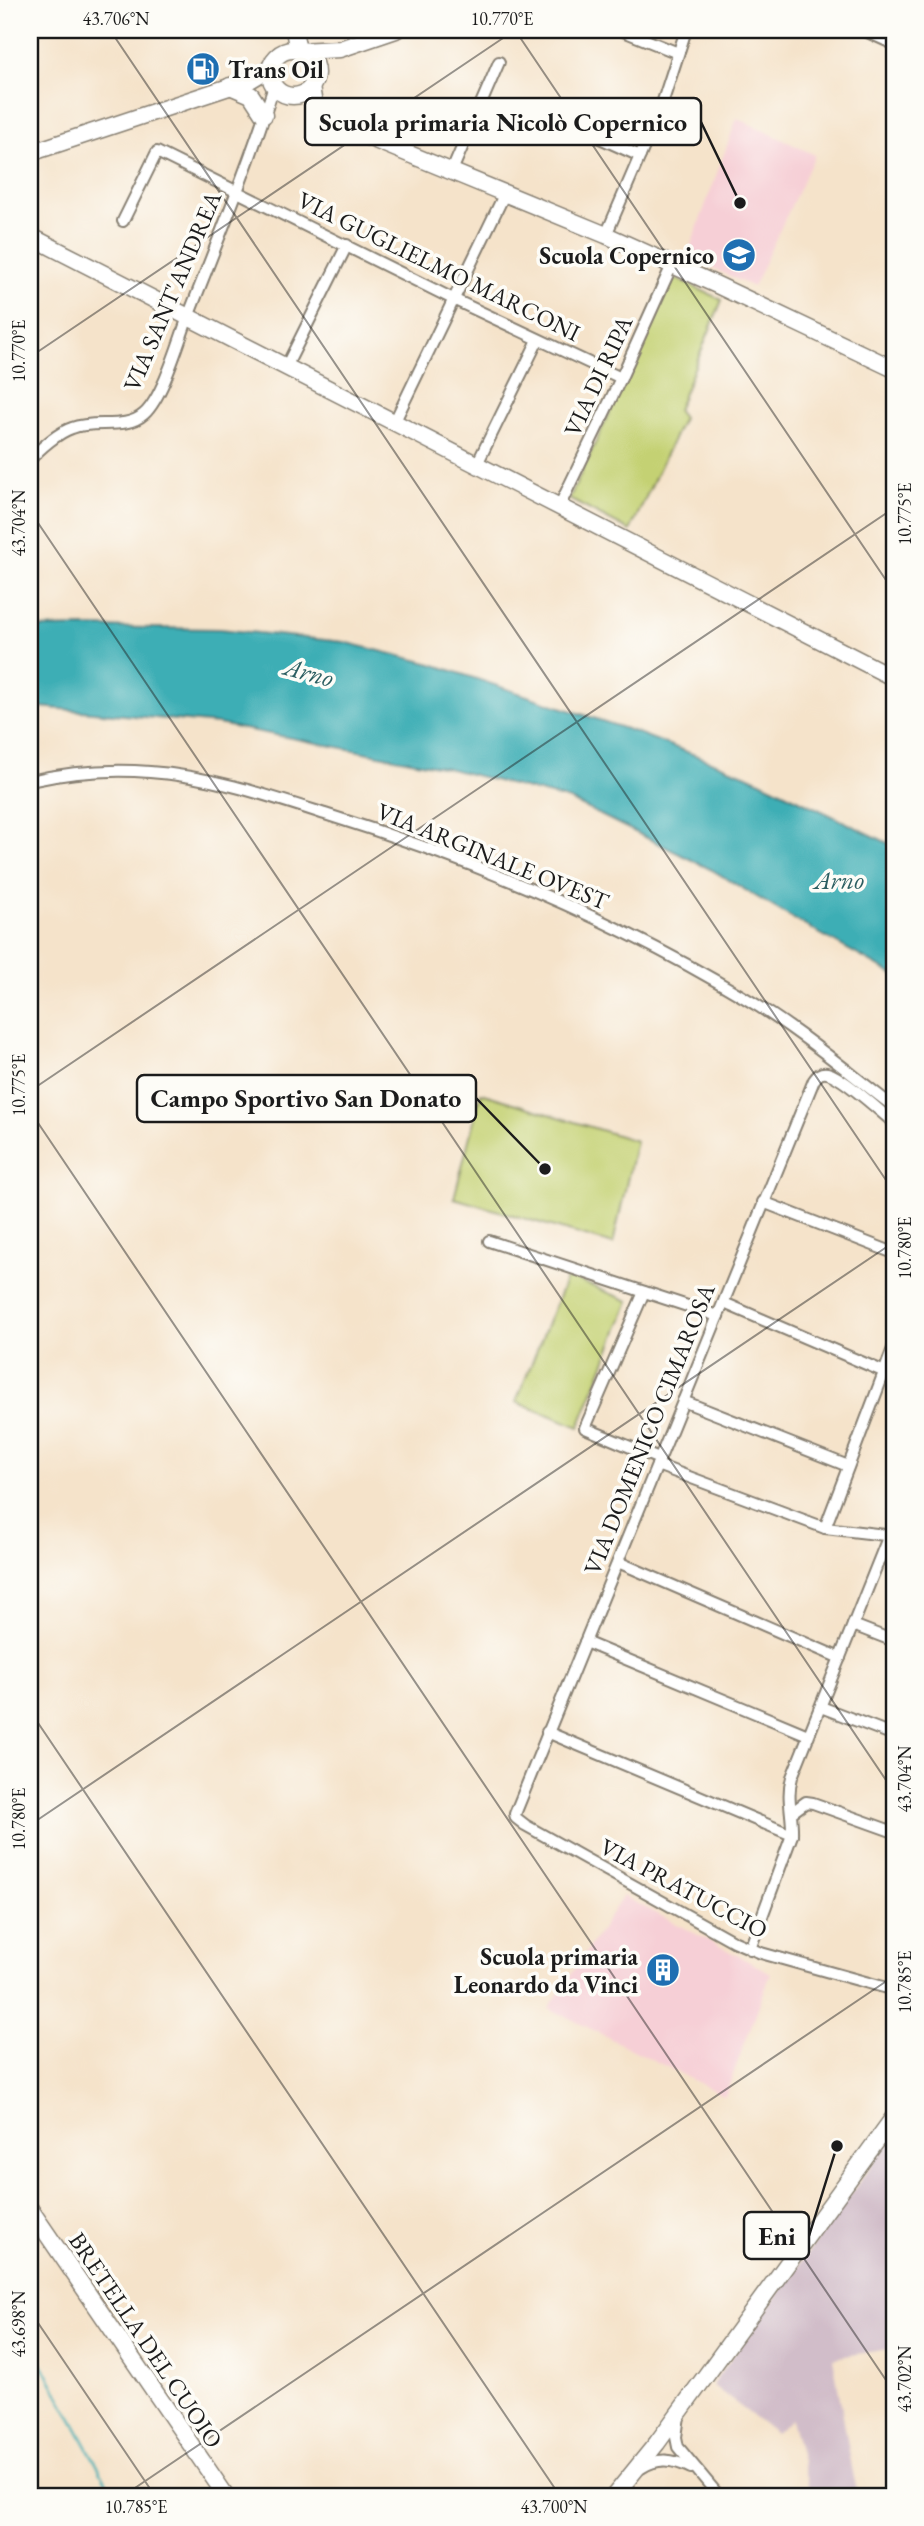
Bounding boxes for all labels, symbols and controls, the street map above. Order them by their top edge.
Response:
text: 43.706°N [83,7,150,30]
text: 10.770°E [471,7,533,30]
fuel station icon: Trans Oil [184,50,222,88]
place label: Trans Oil [228,54,324,85]
callout: Scuola primaria Nicolò Copernico [305,98,701,145]
text: Scuola primaria Nicolò Copernico [319,105,687,139]
street label: VIA GUGLIELMO MARCONI [293,184,585,348]
street label: VIA SANT'ANDREA [116,186,228,396]
school or university icon: Scuola Copernico [720,236,758,274]
place label: Scuola Copernico [539,240,714,271]
street label: VIA DI RIPA [557,310,640,441]
text: 10.770°E [7,320,30,382]
text: 10.775°E [893,483,916,545]
text: 43.704°N [7,489,30,556]
water label: Arno [279,649,338,695]
street label: VIA ARGINALE OVEST [372,795,614,917]
water label: Arno [812,863,864,897]
text: 10.775°E [7,1054,30,1116]
callout: Campo Sportivo San Donato [137,1075,476,1122]
text: Campo Sportivo San Donato [151,1081,461,1115]
text: 10.780°E [893,1217,916,1279]
street label: VIA DOMENICO CIMAROSA [576,1279,722,1579]
text: 43.704°N [893,1745,916,1812]
text: 10.780°E [7,1788,30,1850]
street label: VIA PRATUCCIO [595,1831,773,1945]
place label: Scuola primaria Leonardo da Vinci [454,1941,638,2000]
building icon: Scuola primaria Leonardo da Vinci [644,1951,682,1989]
text: 10.785°E [893,1951,916,2013]
callout: Eni [744,2212,809,2259]
text: Eni [758,2219,796,2253]
street label: BRETELLA DEL CUOIO [62,2226,230,2454]
text: 43.698°N [7,2290,30,2357]
text: 43.702°N [893,2345,916,2412]
text: 10.785°E [105,2495,167,2518]
text: 43.700°N [521,2495,588,2518]

